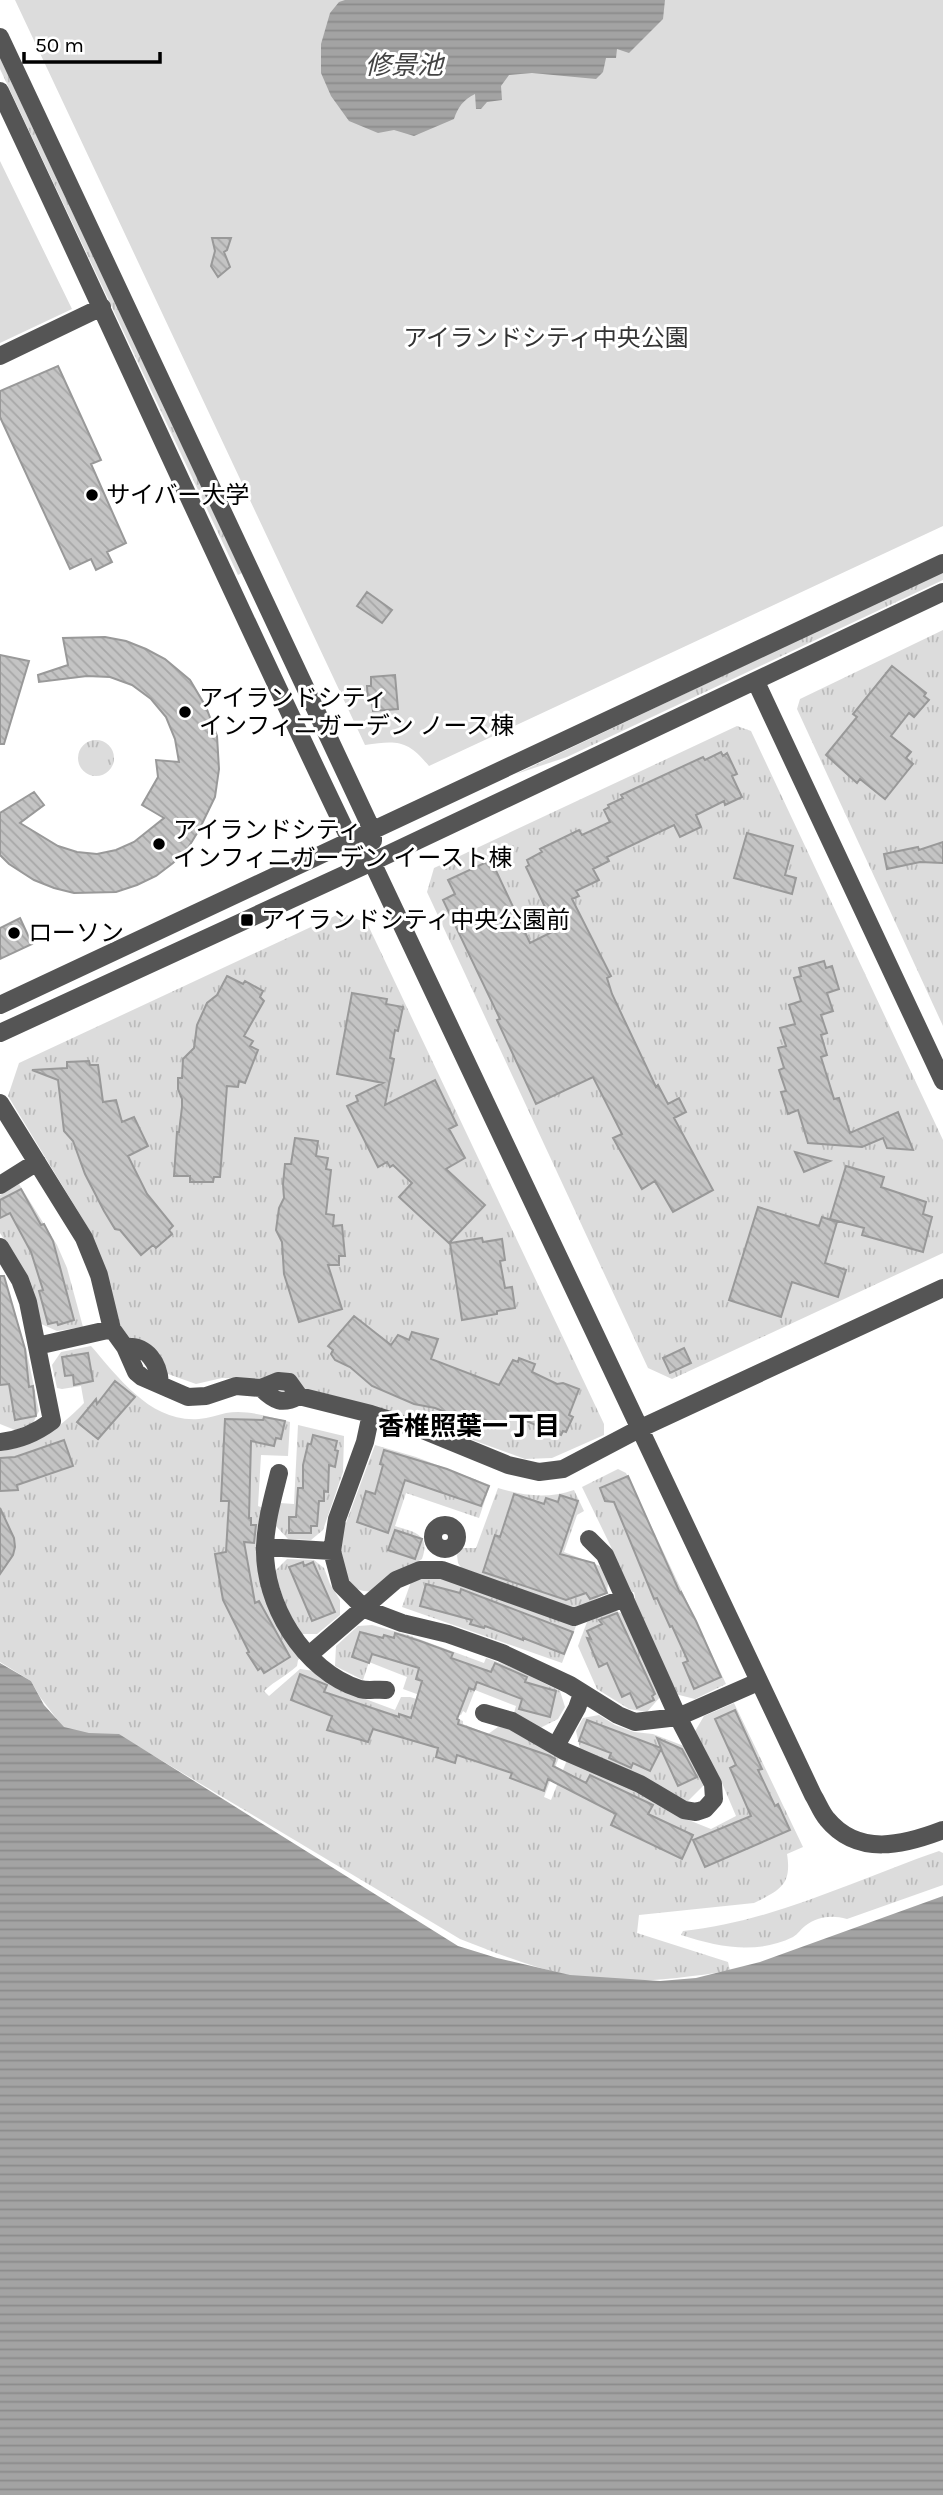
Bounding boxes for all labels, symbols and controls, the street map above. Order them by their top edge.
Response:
scale bar [24,21,161,65]
text: 50 m [35,33,84,57]
water label: 修景池 [365,50,446,81]
park label: アイランドシティ中央公園 [403,324,689,352]
place label: サイバー大学 [106,481,250,509]
marker: サイバー大学 [84,487,100,503]
place label: アイランドシティ インフィニガーデン ノース棟 [199,684,514,740]
marker: アイランドシティ インフィニガーデン ノース棟 [177,704,193,720]
place label: アイランドシティ インフィニガーデン イースト棟 [173,816,512,872]
marker: アイランドシティ インフィニガーデン イースト棟 [151,836,167,852]
place label: アイランドシティ中央公園前 [261,906,570,934]
marker: アイランドシティ中央公園前 [239,912,255,928]
place label: ローソン [28,919,124,947]
marker: ローソン [6,925,22,941]
district label: 香椎照葉一丁目 [378,1411,560,1442]

